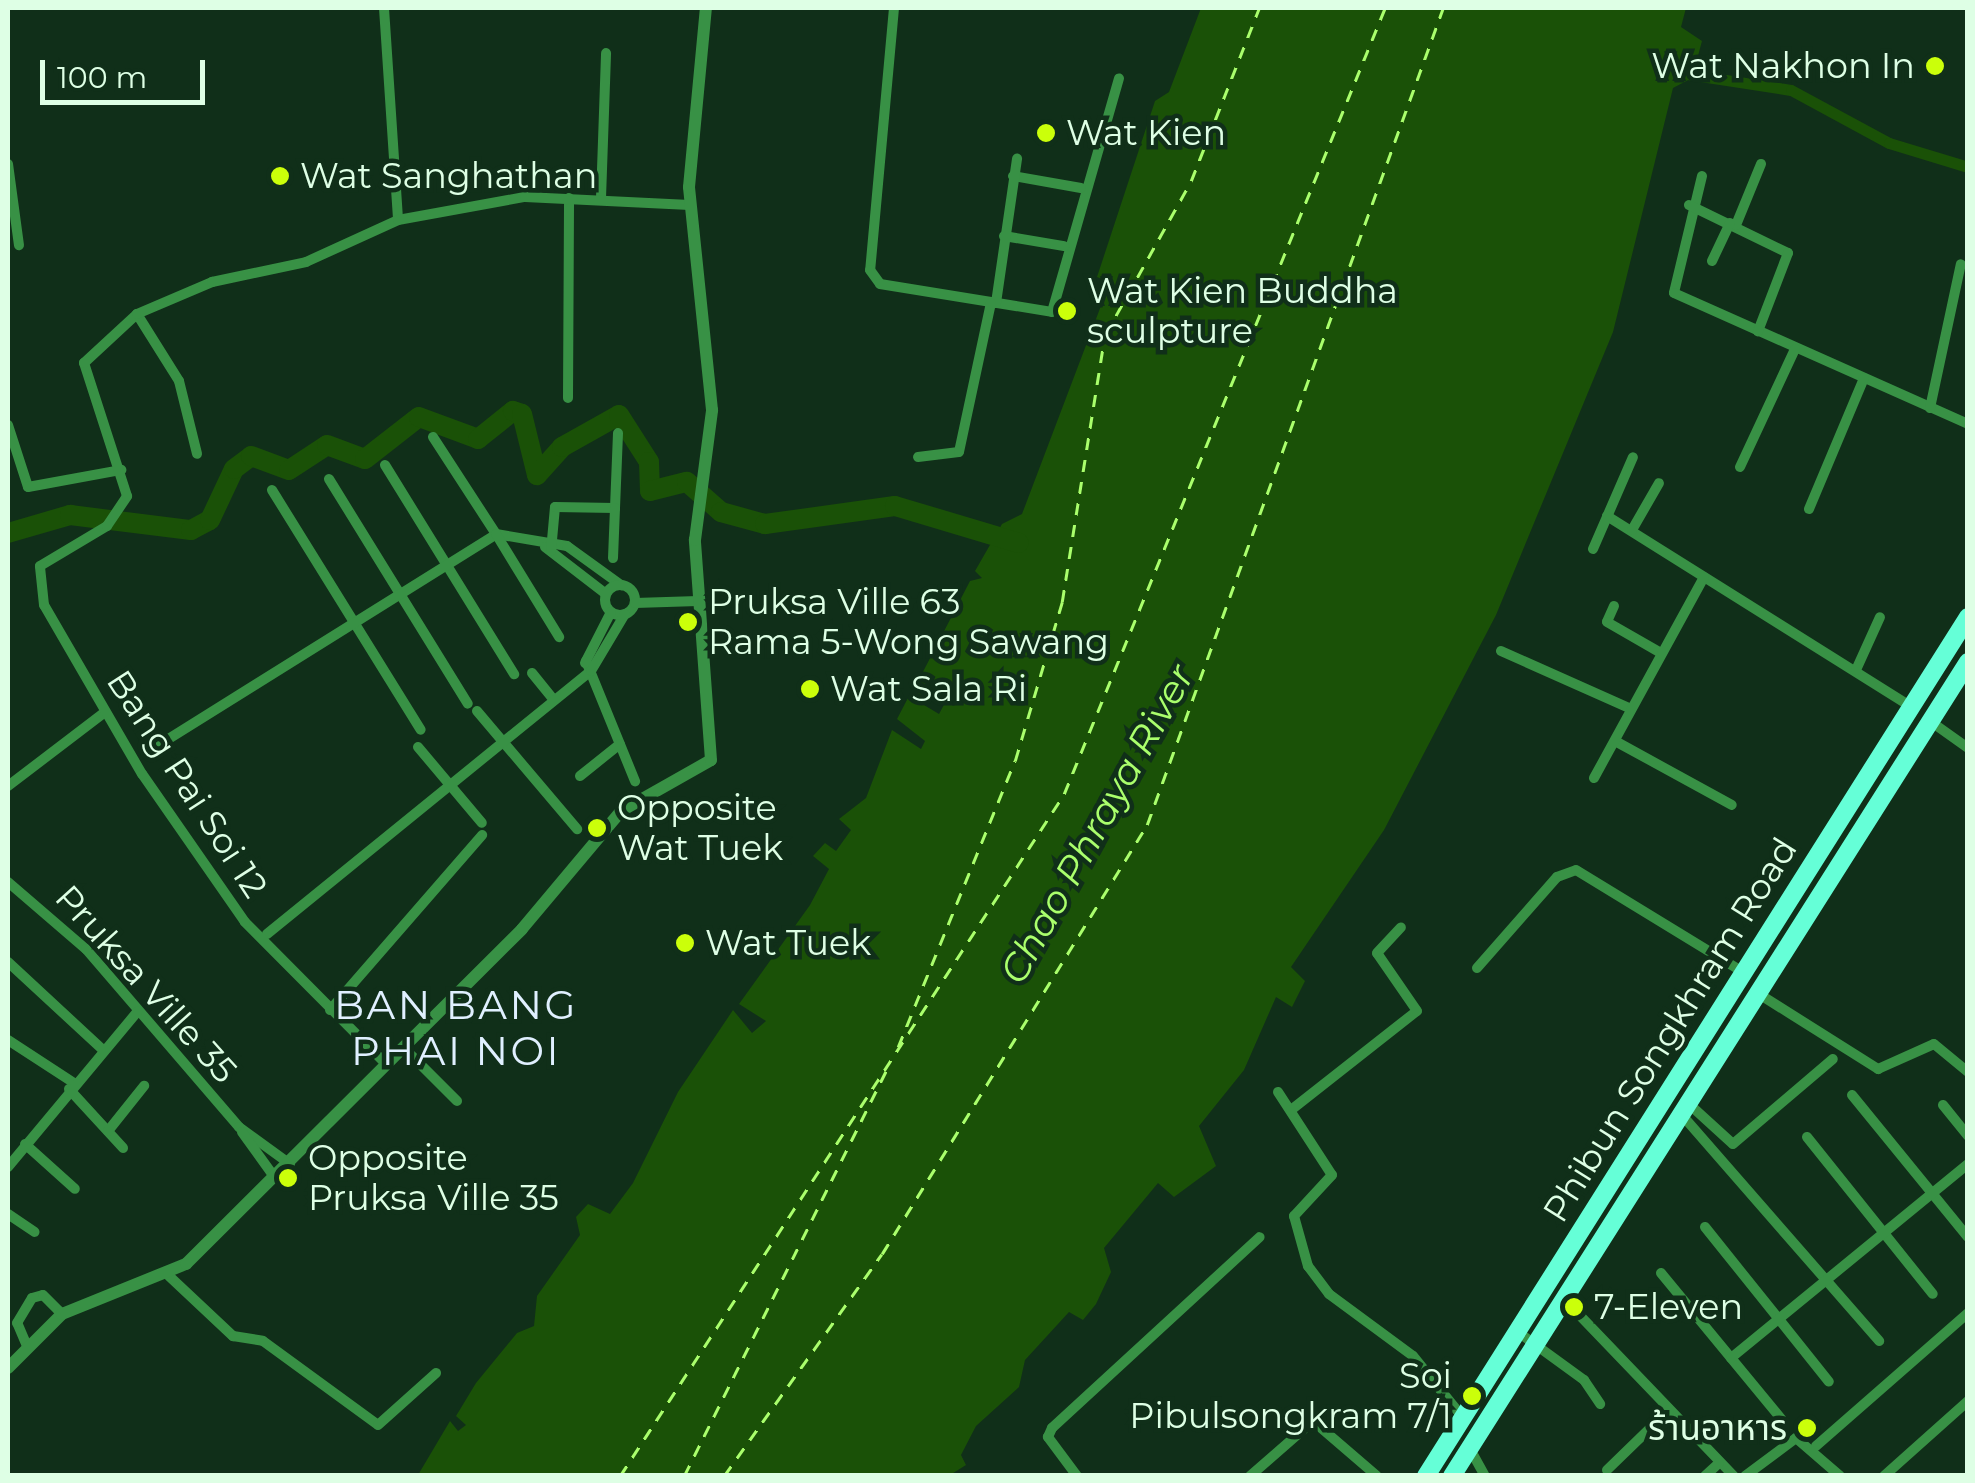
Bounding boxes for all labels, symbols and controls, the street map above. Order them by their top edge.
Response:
scale bar [45,40,210,102]
place label: Wat Nakhon In [1651,45,1915,87]
marker: Wat Nakhon In [1924,55,1946,77]
text: 100 m [57,59,147,96]
place label: Wat Kien [1066,112,1226,154]
marker: Wat Kien [1035,122,1057,144]
place label: Wat Sanghathan [300,155,597,197]
marker: Wat Sanghathan [269,165,291,187]
place label: Wat Kien Buddha sculpture [1087,270,1398,352]
marker: Wat Kien Buddha sculpture [1056,300,1078,322]
place label: Pruksa Ville 63 Rama 5-Wong Sawang [708,581,1109,663]
marker: Pruksa Ville 63 Rama 5-Wong Sawang [677,611,699,633]
water label: Chao Phraya River [990,657,1204,991]
street label: Bang Pai Soi 12 [98,663,276,905]
place label: Wat Sala Ri [830,668,1027,710]
marker: Wat Sala Ri [799,678,821,700]
place label: Opposite Wat Tuek [617,787,783,869]
marker: Opposite Wat Tuek [586,817,608,839]
street label: Phibun Songkhram Road [1534,830,1806,1230]
street label: Pruksa Ville 35 [47,877,245,1091]
place label: Wat Tuek [705,922,871,964]
marker: Wat Tuek [674,932,696,954]
district label: BAN BANG PHAI NOI [334,981,578,1075]
place label: Opposite Pruksa Ville 35 [308,1137,559,1219]
marker: Opposite Pruksa Ville 35 [277,1167,299,1189]
place label: 7-Eleven [1594,1286,1743,1328]
marker: 7-Eleven [1563,1296,1585,1318]
place label: Soi Pibulsongkram 7/1 [1129,1355,1452,1437]
marker: Soi Pibulsongkram 7/1 [1461,1385,1483,1407]
place label: ร้านอาหาร [1648,1407,1787,1449]
marker: ร้านอาหาร [1796,1417,1818,1439]

